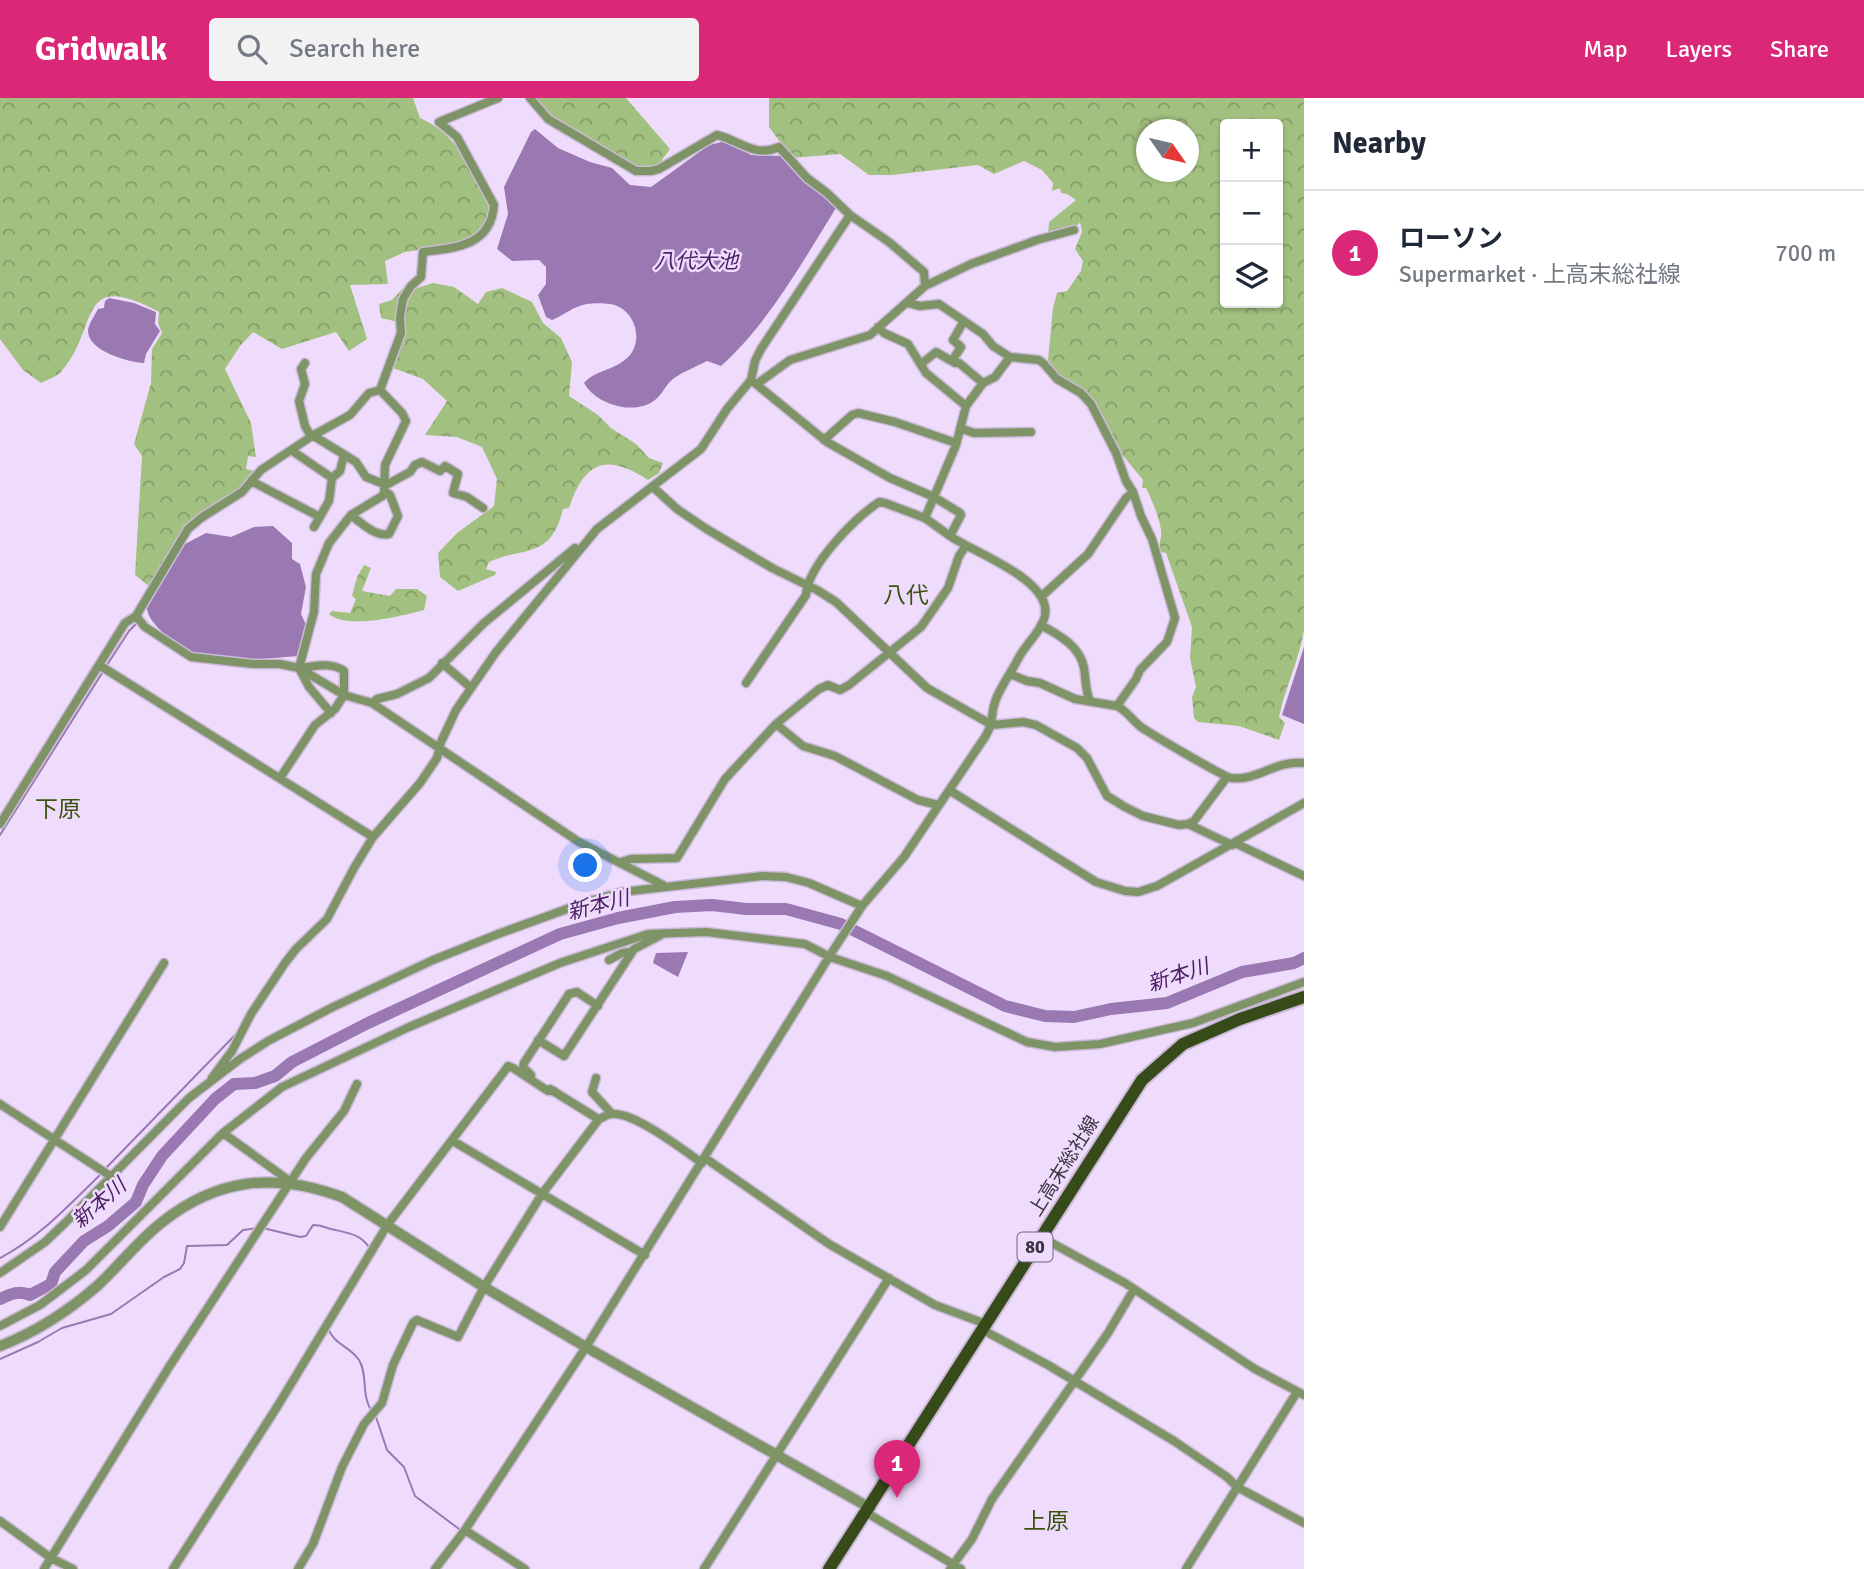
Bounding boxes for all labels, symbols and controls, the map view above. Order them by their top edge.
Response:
search box [209,18,699,81]
text: Gridwalk [35,29,167,70]
icon: search [233,30,271,68]
text: Search here [289,33,420,65]
text: Map [1583,34,1628,64]
text: Layers [1666,34,1732,64]
text: Share [1770,34,1829,64]
north arrow [1136,119,1199,182]
map controls [1220,119,1283,308]
button: + [1220,119,1283,182]
text: Nearby [1332,125,1426,162]
button: − [1220,182,1283,245]
text: ローソン [1399,223,1503,255]
text: 1 [1349,239,1361,268]
text: 700 m [1775,239,1836,268]
button: layers [1220,245,1283,308]
water label: 八代大池 [654,248,740,274]
text: Supermarket · 上高末総社線 [1399,260,1681,289]
district label: 八代 [883,581,929,610]
district label: 下原 [35,795,81,824]
your location [568,848,602,882]
water label: 新本川 [564,884,634,925]
water label: 新本川 [1144,952,1214,997]
street label: 上高末総社線 [1024,1111,1104,1221]
water label: 新本川 [67,1171,133,1233]
road number: 80 [1018,1232,1052,1262]
pin: 1 [874,1440,920,1498]
district label: 上原 [1023,1507,1069,1536]

